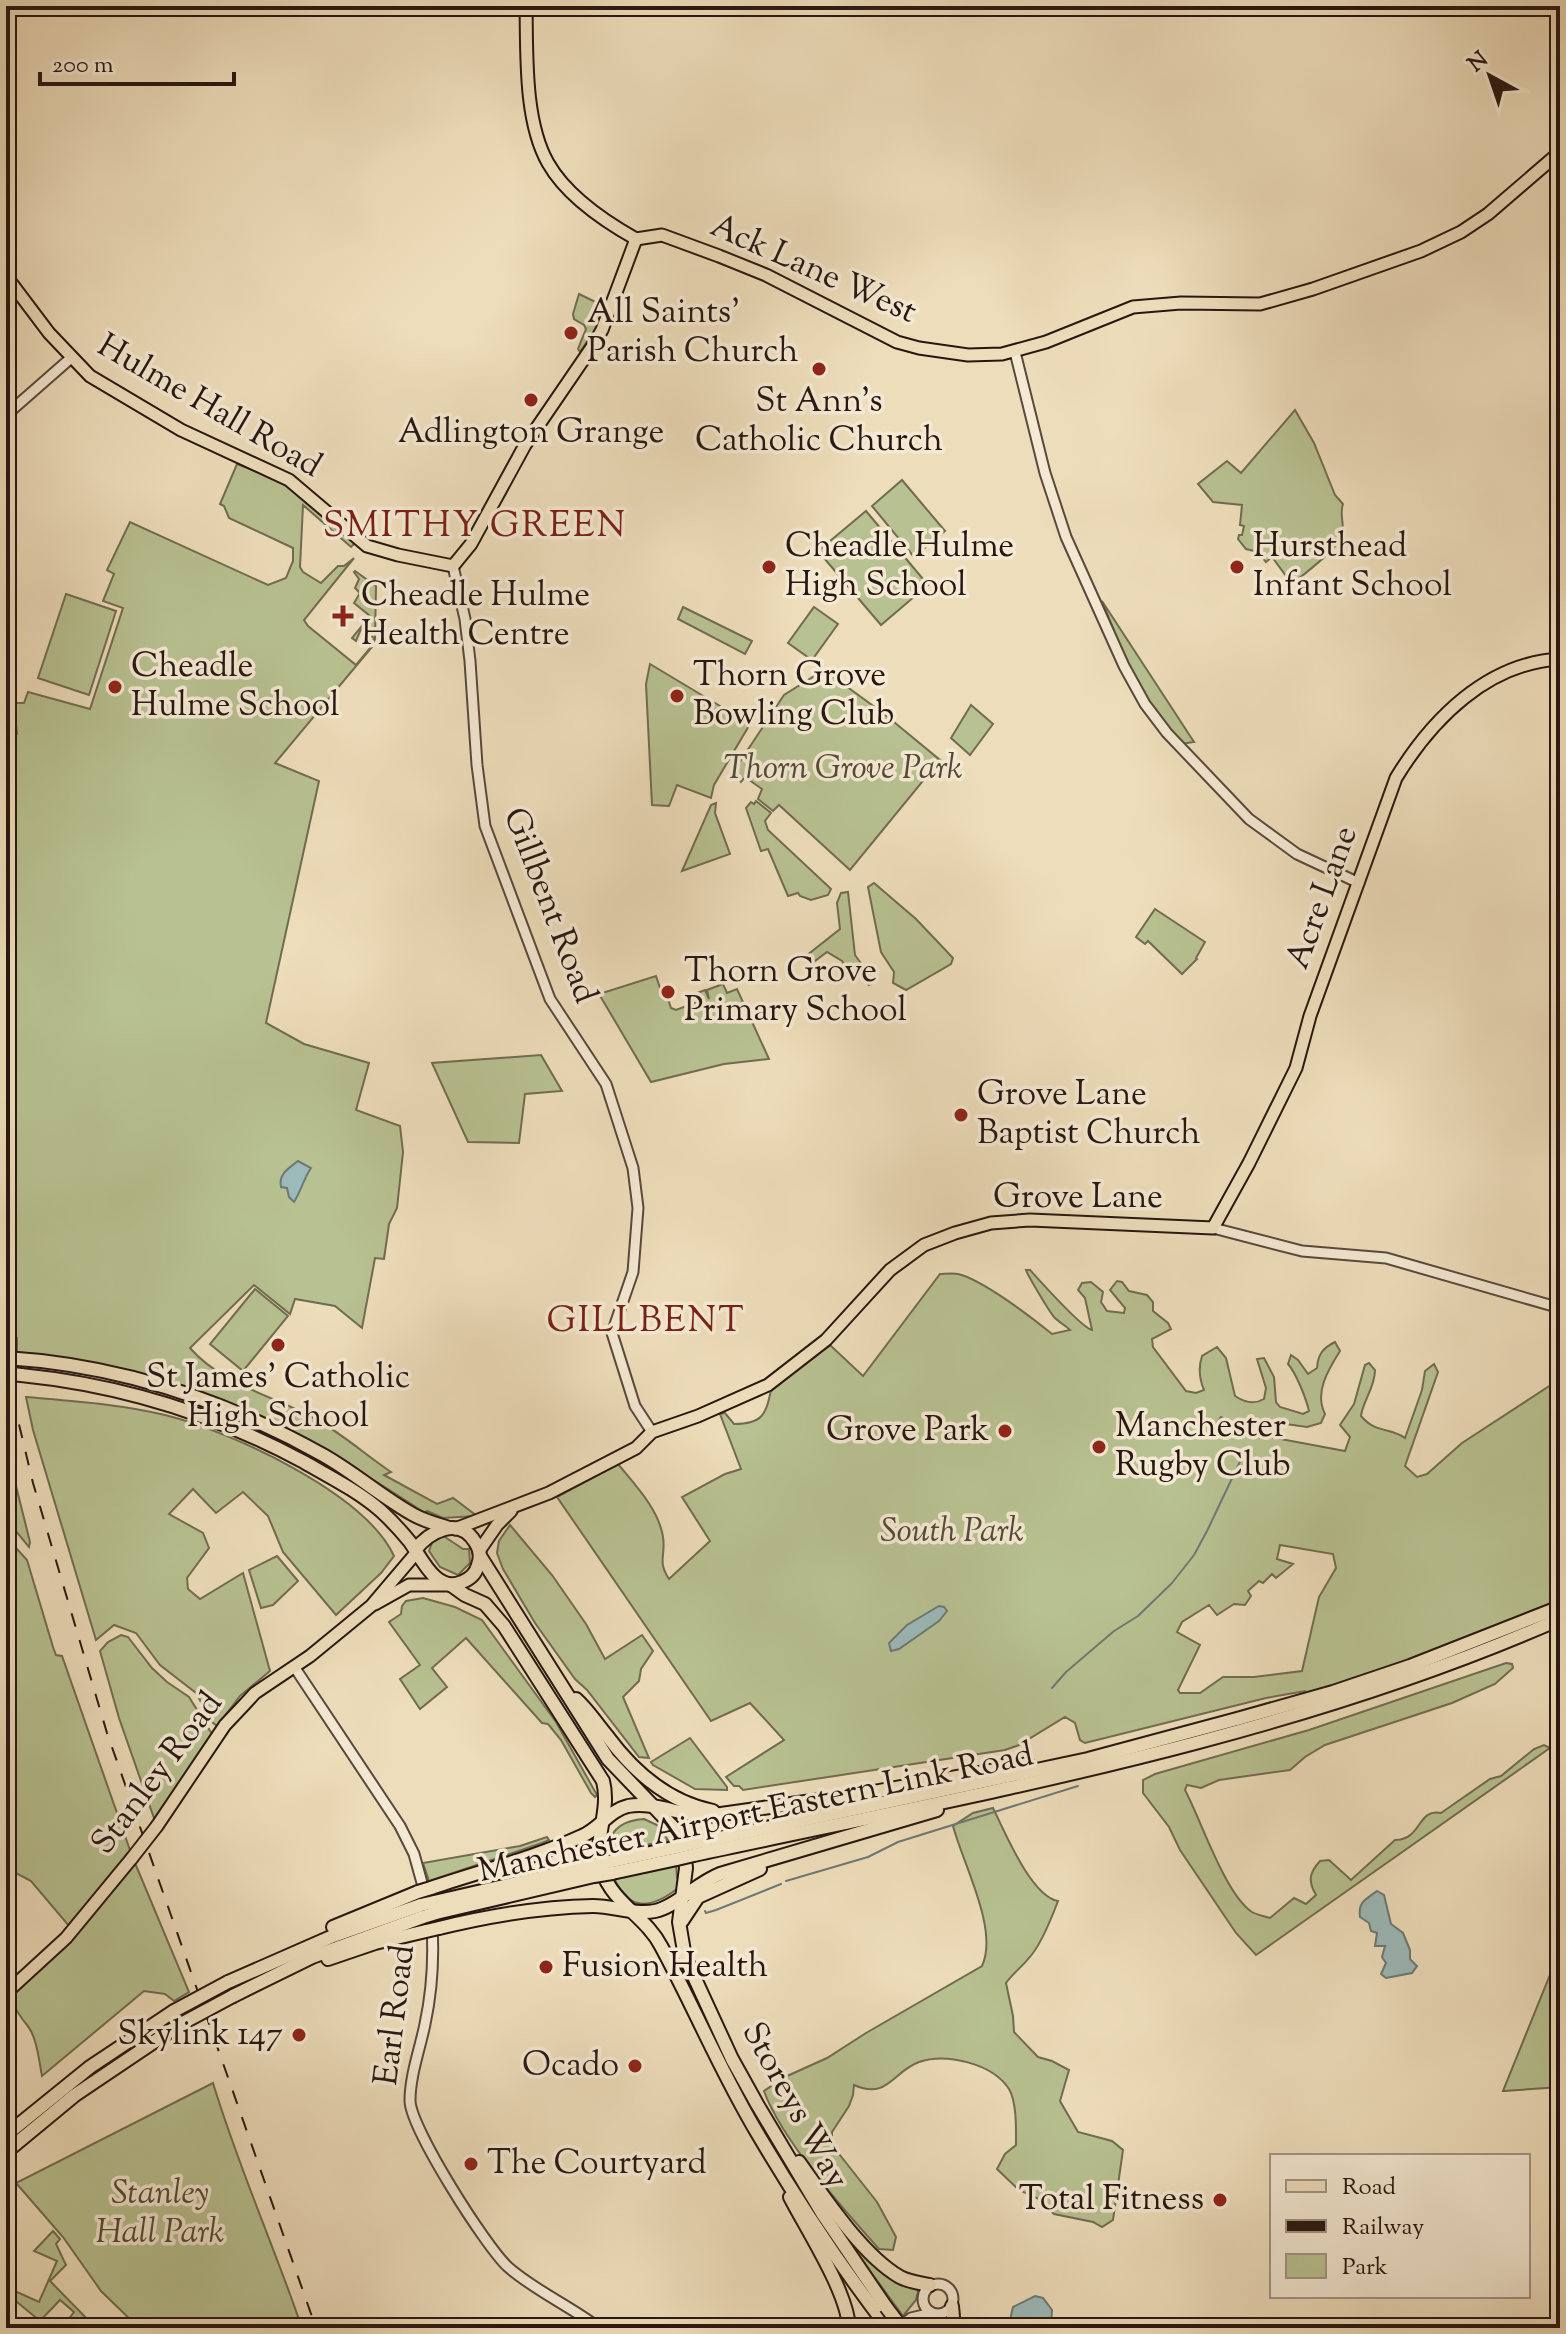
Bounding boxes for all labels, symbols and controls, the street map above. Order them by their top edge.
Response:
scale bar [40,36,234,86]
north arrow [1450,36,1530,116]
text: N [1462,45,1496,81]
text: 200 m [52,49,114,83]
street label: Ack Lane West [702,203,924,338]
place label: All Saints' Parish Church [587,289,798,377]
street label: Hulme Hall Road [88,323,330,491]
marker: All Saints' Parish Church [562,324,580,342]
marker: St Ann's Catholic Church [810,360,828,378]
place label: St Ann's Catholic Church [695,378,943,466]
marker: Adlington Grange [522,391,540,409]
place label: Adlington Grange [398,409,664,458]
district label: SMITHY GREEN [323,501,627,553]
place label: Cheadle Hulme High School [785,523,1014,611]
place label: Hursthead Infant School [1253,523,1452,611]
marker: Cheadle Hulme High School [760,558,778,576]
marker: Hursthead Infant School [1228,558,1246,576]
place label: Cheadle Hulme Health Centre [361,572,590,660]
marker: Cheadle Hulme Health Centre [332,605,354,627]
place label: Cheadle Hulme School [131,643,339,731]
place label: Thorn Grove Bowling Club [693,652,894,740]
marker: Cheadle Hulme School [106,678,124,696]
marker: Thorn Grove Bowling Club [668,687,686,705]
park label: Thorn Grove Park [724,745,962,794]
street label: Gillbent Road [489,801,609,1011]
street label: Acre Lane [1275,820,1371,976]
place label: Thorn Grove Primary School [684,948,907,1036]
marker: Thorn Grove Primary School [659,983,677,1001]
place label: Grove Lane Baptist Church [977,1071,1201,1159]
marker: Grove Lane Baptist Church [952,1106,970,1124]
street label: Grove Lane [993,1174,1163,1223]
district label: GILLBENT [546,1296,746,1348]
marker: St James' Catholic High School [269,1336,287,1354]
place label: St James' Catholic High School [146,1354,410,1442]
place label: Manchester Rugby Club [1115,1403,1290,1491]
place label: Grove Park [826,1407,989,1456]
marker: Grove Park [996,1422,1014,1440]
marker: Manchester Rugby Club [1090,1438,1108,1456]
park label: South Park [880,1508,1024,1557]
street label: Stanley Road [80,1682,236,1866]
street label: Manchester Airport Eastern Link Road [474,1731,1038,1897]
street label: Earl Road [363,1942,429,2088]
place label: Fusion Health [562,1943,768,1992]
marker: Fusion Health [537,1958,555,1976]
place label: Skylink 147 [117,2011,283,2060]
street label: Storeys Way [728,2014,860,2198]
marker: Skylink 147 [290,2026,308,2044]
place label: Ocado [522,2042,619,2091]
marker: Ocado [626,2057,644,2075]
place label: The Courtyard [487,2140,707,2189]
legend [1270,2154,1530,2298]
marker: The Courtyard [462,2155,480,2173]
park label: Stanley Hall Park [96,2170,224,2258]
text: Road [1342,2171,1396,2205]
place label: Total Fitness [1019,2176,1204,2225]
marker: Total Fitness [1211,2191,1229,2209]
text: Railway [1342,2211,1424,2245]
text: Park [1342,2251,1388,2285]

